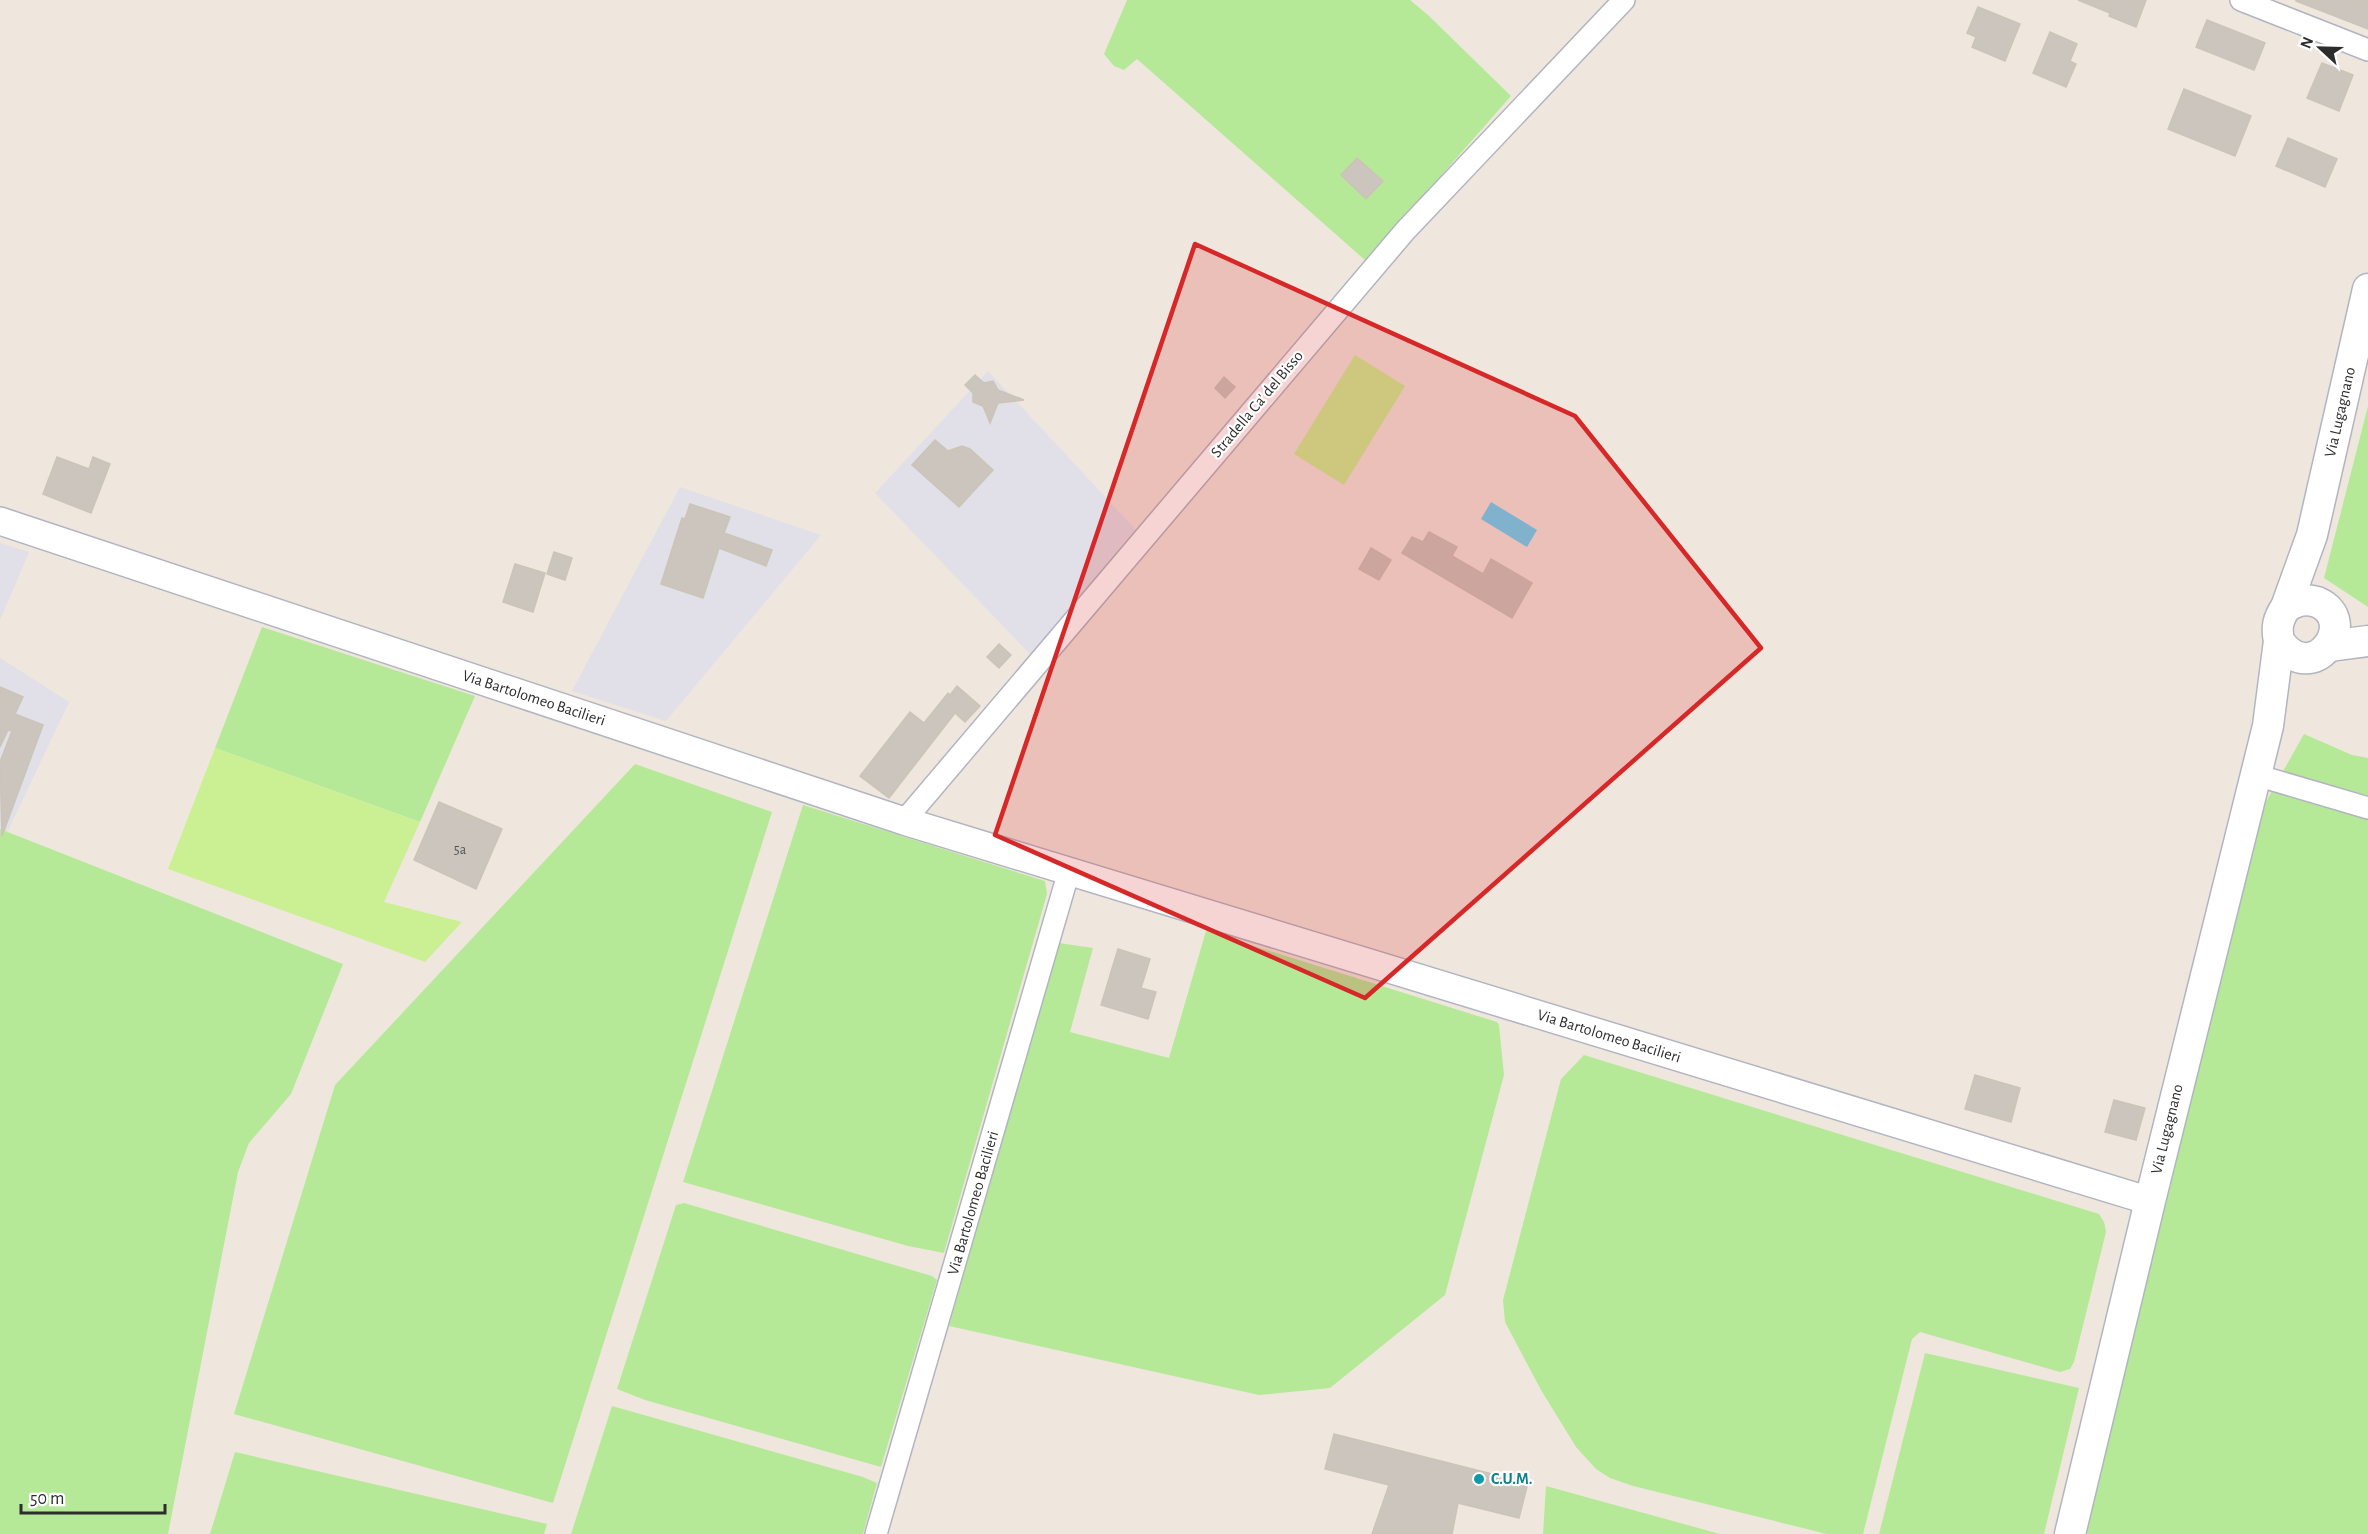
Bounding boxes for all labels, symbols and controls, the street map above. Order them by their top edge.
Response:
north arrow [2290,18,2350,78]
text: N [2298,35,2317,51]
street label: Stradella Ca' del Bisso [1208,348,1306,460]
street label: Via Lugagnano [2322,365,2358,459]
street label: Via Bartolomeo Bacilieri [461,667,607,729]
house number: 5a [454,843,467,857]
street label: Via Bartolomeo Bacilieri [1535,1007,1683,1065]
street label: Via Lugagnano [2148,1082,2186,1176]
street label: Via Bartolomeo Bacilieri [945,1129,1001,1277]
place label: C.U.M. [1491,1471,1533,1487]
marker: C.U.M. [1472,1472,1486,1486]
scale bar [21,1477,165,1515]
text: 50 m [30,1490,64,1508]

